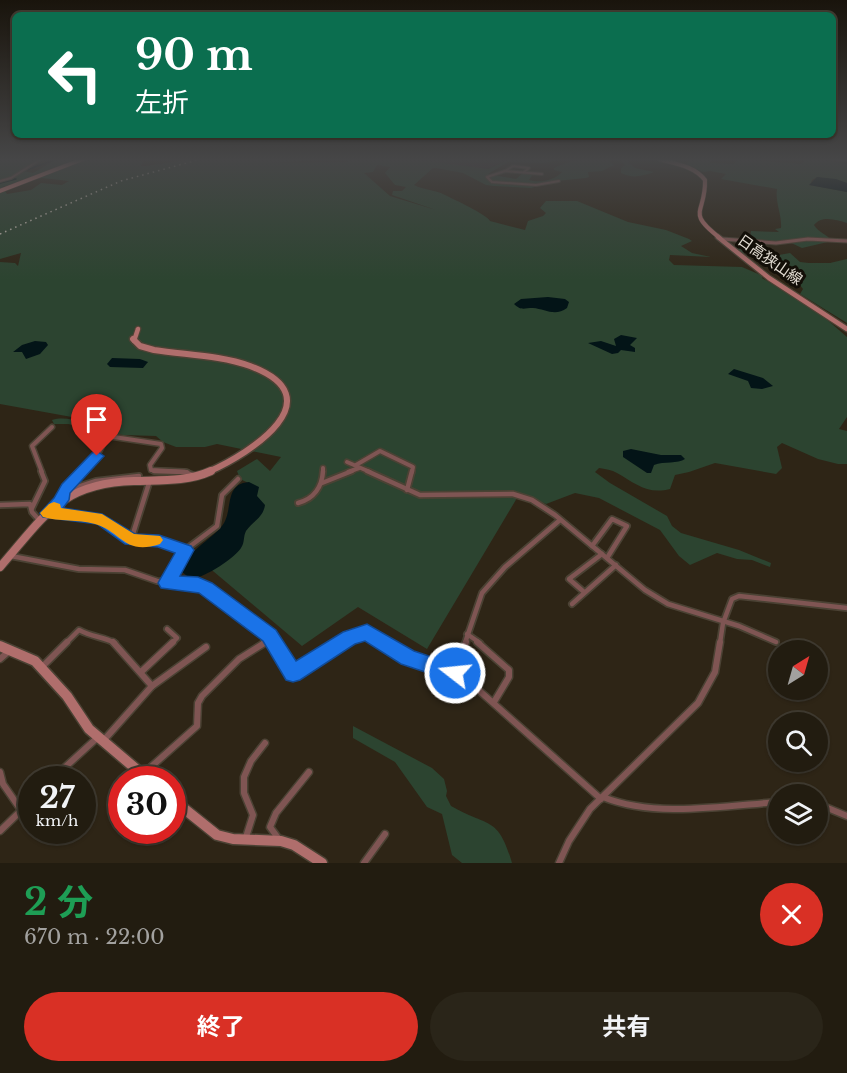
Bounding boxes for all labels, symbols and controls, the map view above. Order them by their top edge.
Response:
text: 90 m [135,29,253,81]
icon: left [36,36,114,114]
text: 左折 [135,86,189,119]
street label: 日高狭山線 [734,230,806,289]
pin [71,394,122,456]
icon: arrive [80,403,113,436]
north arrow [768,640,828,700]
map controls [768,640,828,844]
position arrow [423,641,487,705]
button: search [768,712,828,772]
speed limit sign: 30 [108,766,186,844]
text: 27 [39,779,75,816]
button: layers [768,784,828,844]
text: km/h [36,811,78,830]
text: 2 分 [24,880,93,925]
button: close [760,883,823,946]
text: 670 m · 22:00 [24,925,164,949]
button: 終了 [24,992,418,1061]
button: 共有 [430,992,823,1061]

